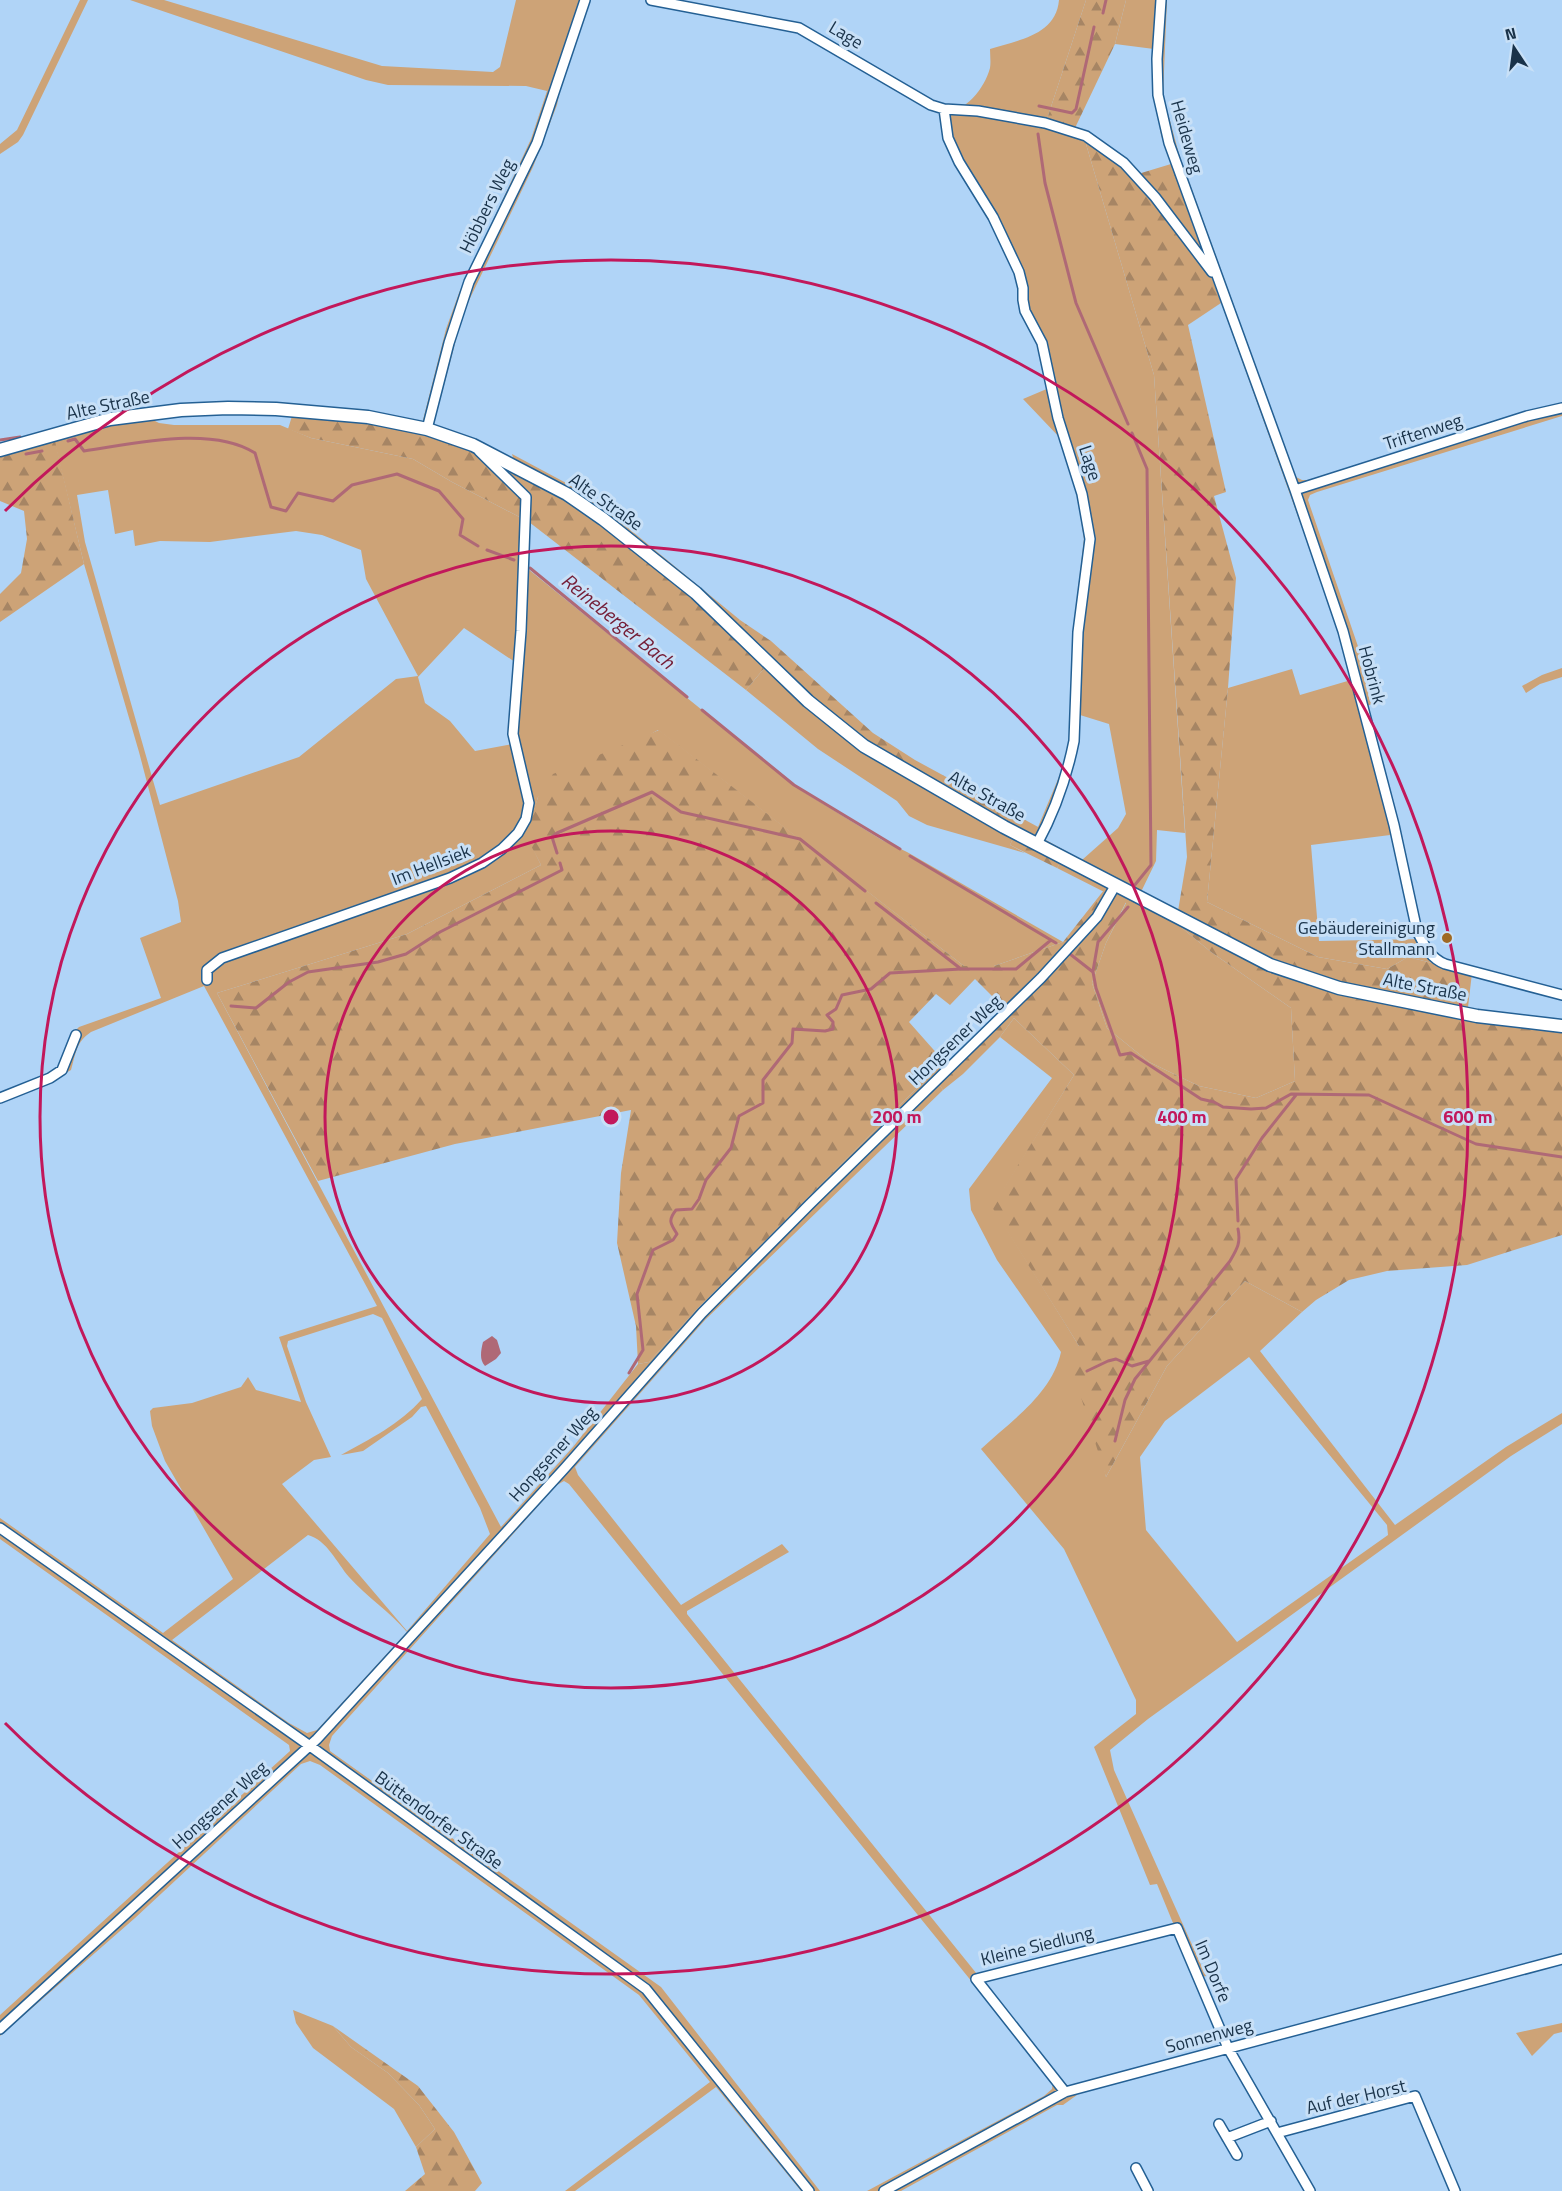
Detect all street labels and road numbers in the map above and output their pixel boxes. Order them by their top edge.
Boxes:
street label: Lage [824,14,869,55]
street label: Heideweg [1164,97,1211,177]
street label: Höbbers Weg [452,154,521,258]
street label: Alte Straße [64,382,152,427]
street label: Triftenweg [1380,406,1466,457]
street label: Lage [1072,442,1109,484]
street label: Alte Straße [564,466,649,537]
street label: Hobrink [1352,643,1393,707]
street label: Alte Straße [944,763,1031,828]
street label: Im Hellsiek [387,837,475,892]
street label: Alte Straße [1381,965,1469,1008]
street label: Hongsener Weg [902,988,1007,1091]
street label: Hongsener Weg [502,1400,603,1508]
street label: Hongsener Weg [166,1754,274,1855]
street label: Büttendorfer Straße [369,1764,509,1875]
street label: Kleine Siedlung [978,1918,1096,1973]
street label: Im Dorfe [1188,1935,1239,2006]
street label: Sonnenweg [1162,2011,1255,2060]
street label: Auf der Horst [1303,2072,1409,2121]

